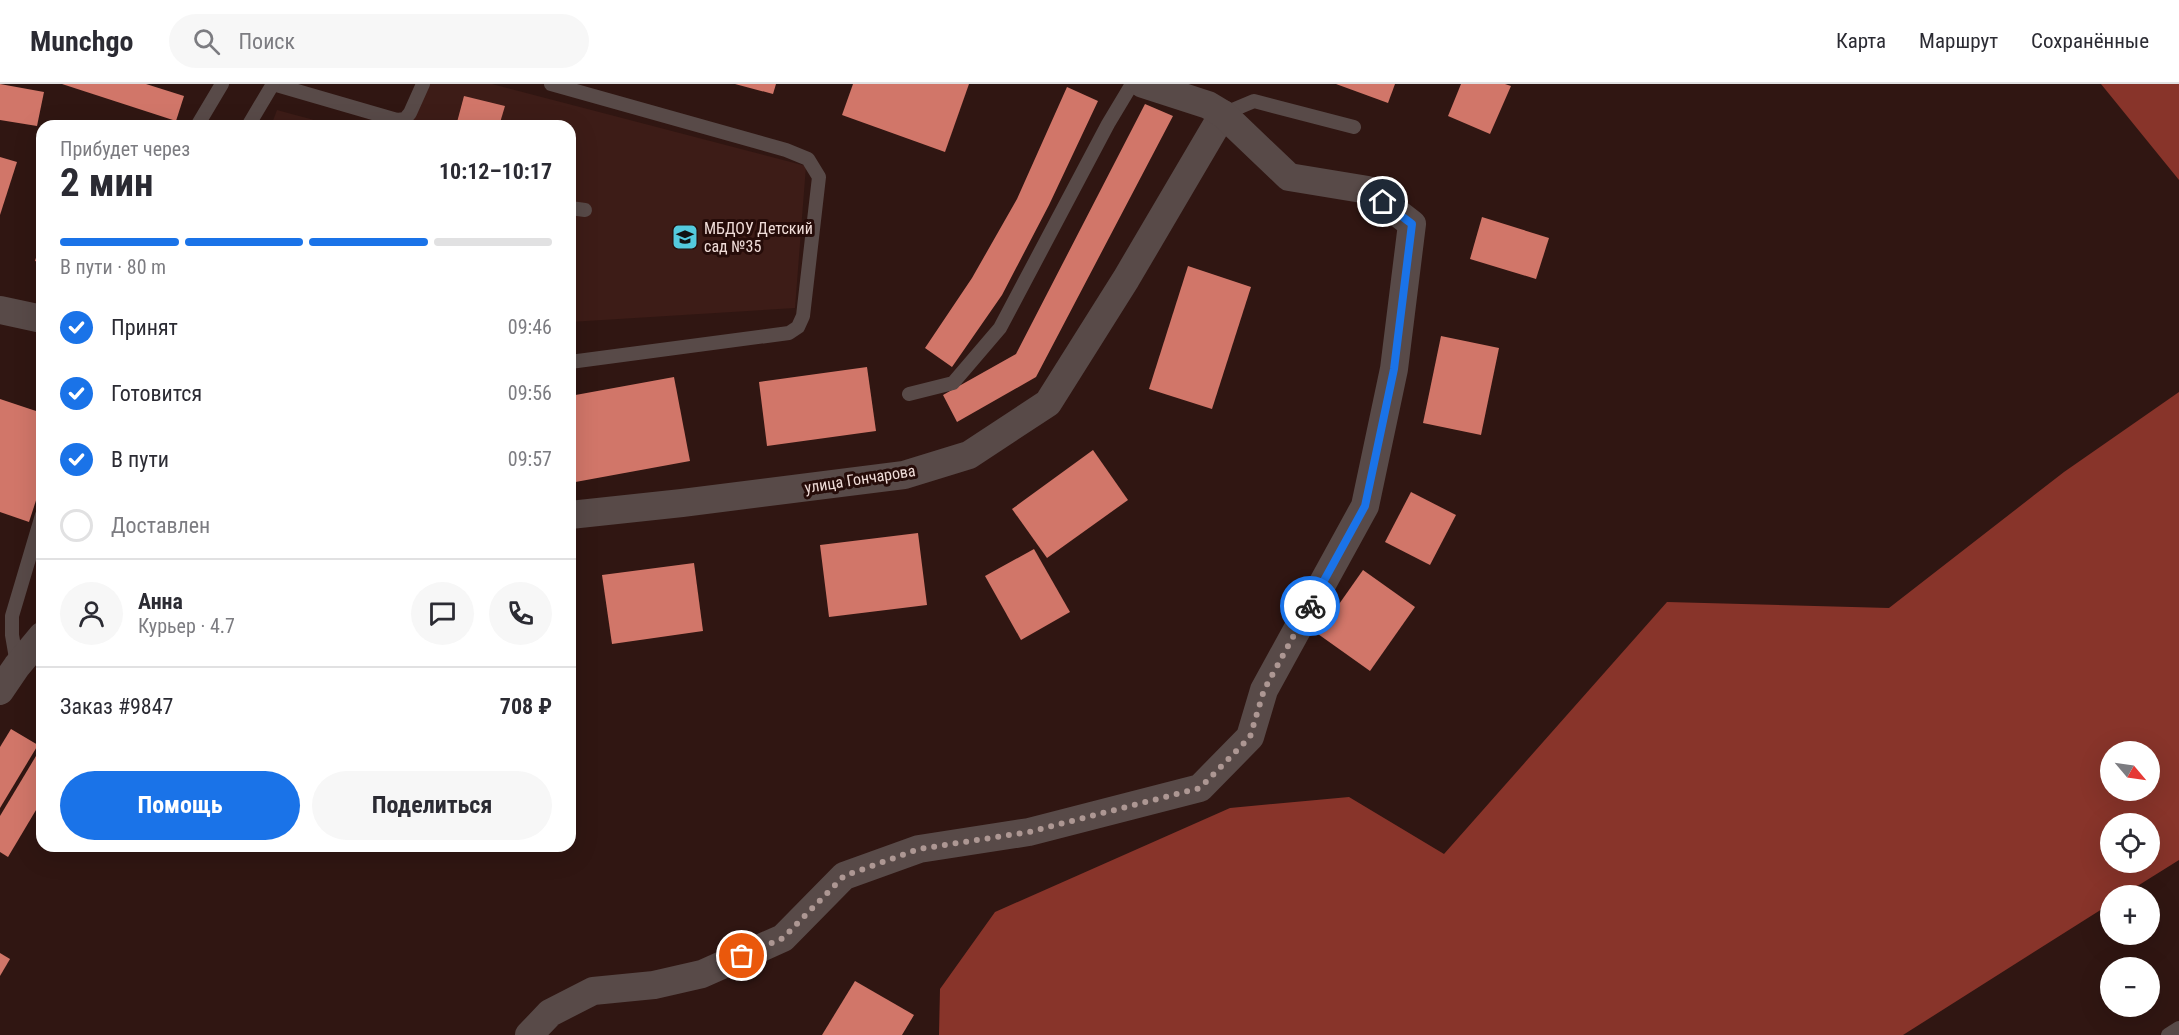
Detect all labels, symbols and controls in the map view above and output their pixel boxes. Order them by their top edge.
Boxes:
search box [169,14,589,68]
text: Munchgo [30,25,133,58]
icon: search [190,25,223,58]
text: Поиск [238,29,295,54]
text: Карта [1836,29,1886,53]
text: Маршрут [1919,29,1998,53]
text: Сохранённые [2031,29,2149,53]
text: Прибудет через [60,137,190,161]
text: 10:12–10:17 [439,159,552,184]
text: 2 мин [60,160,154,206]
pin [1357,176,1408,227]
icon: home [1366,185,1399,218]
place label: МБДОУ Детский сад №35 [704,219,813,256]
school or university icon: МБДОУ Детский сад №35 [670,222,700,252]
text: В пути · 80 m [60,255,166,279]
icon: check [60,311,93,344]
text: Принят [111,315,178,340]
text: 09:46 [508,315,552,339]
icon: check [60,377,93,410]
text: Готовится [111,381,202,406]
text: 09:56 [508,381,552,405]
icon: check [60,443,93,476]
text: В пути [111,447,169,472]
text: 09:57 [508,447,552,471]
street label: улица Гончарова [803,461,917,497]
text: Доставлен [111,513,210,538]
courier [1280,576,1340,636]
button: person [60,582,123,645]
button: chat [411,582,474,645]
button: phone [489,582,552,645]
text: Анна [138,589,183,614]
icon: bike [1294,590,1327,623]
text: Курьер · 4.7 [138,614,235,638]
text: Заказ #9847 [60,694,173,719]
text: 708 ₽ [500,694,552,719]
north arrow [2100,741,2160,801]
map controls [2100,741,2160,1017]
button: Помощь [60,771,300,840]
button: Поделиться [312,771,552,840]
button: locate [2100,813,2160,873]
button: + [2100,885,2160,945]
pin [716,930,767,981]
icon: bag [725,939,758,972]
button: − [2100,957,2160,1017]

